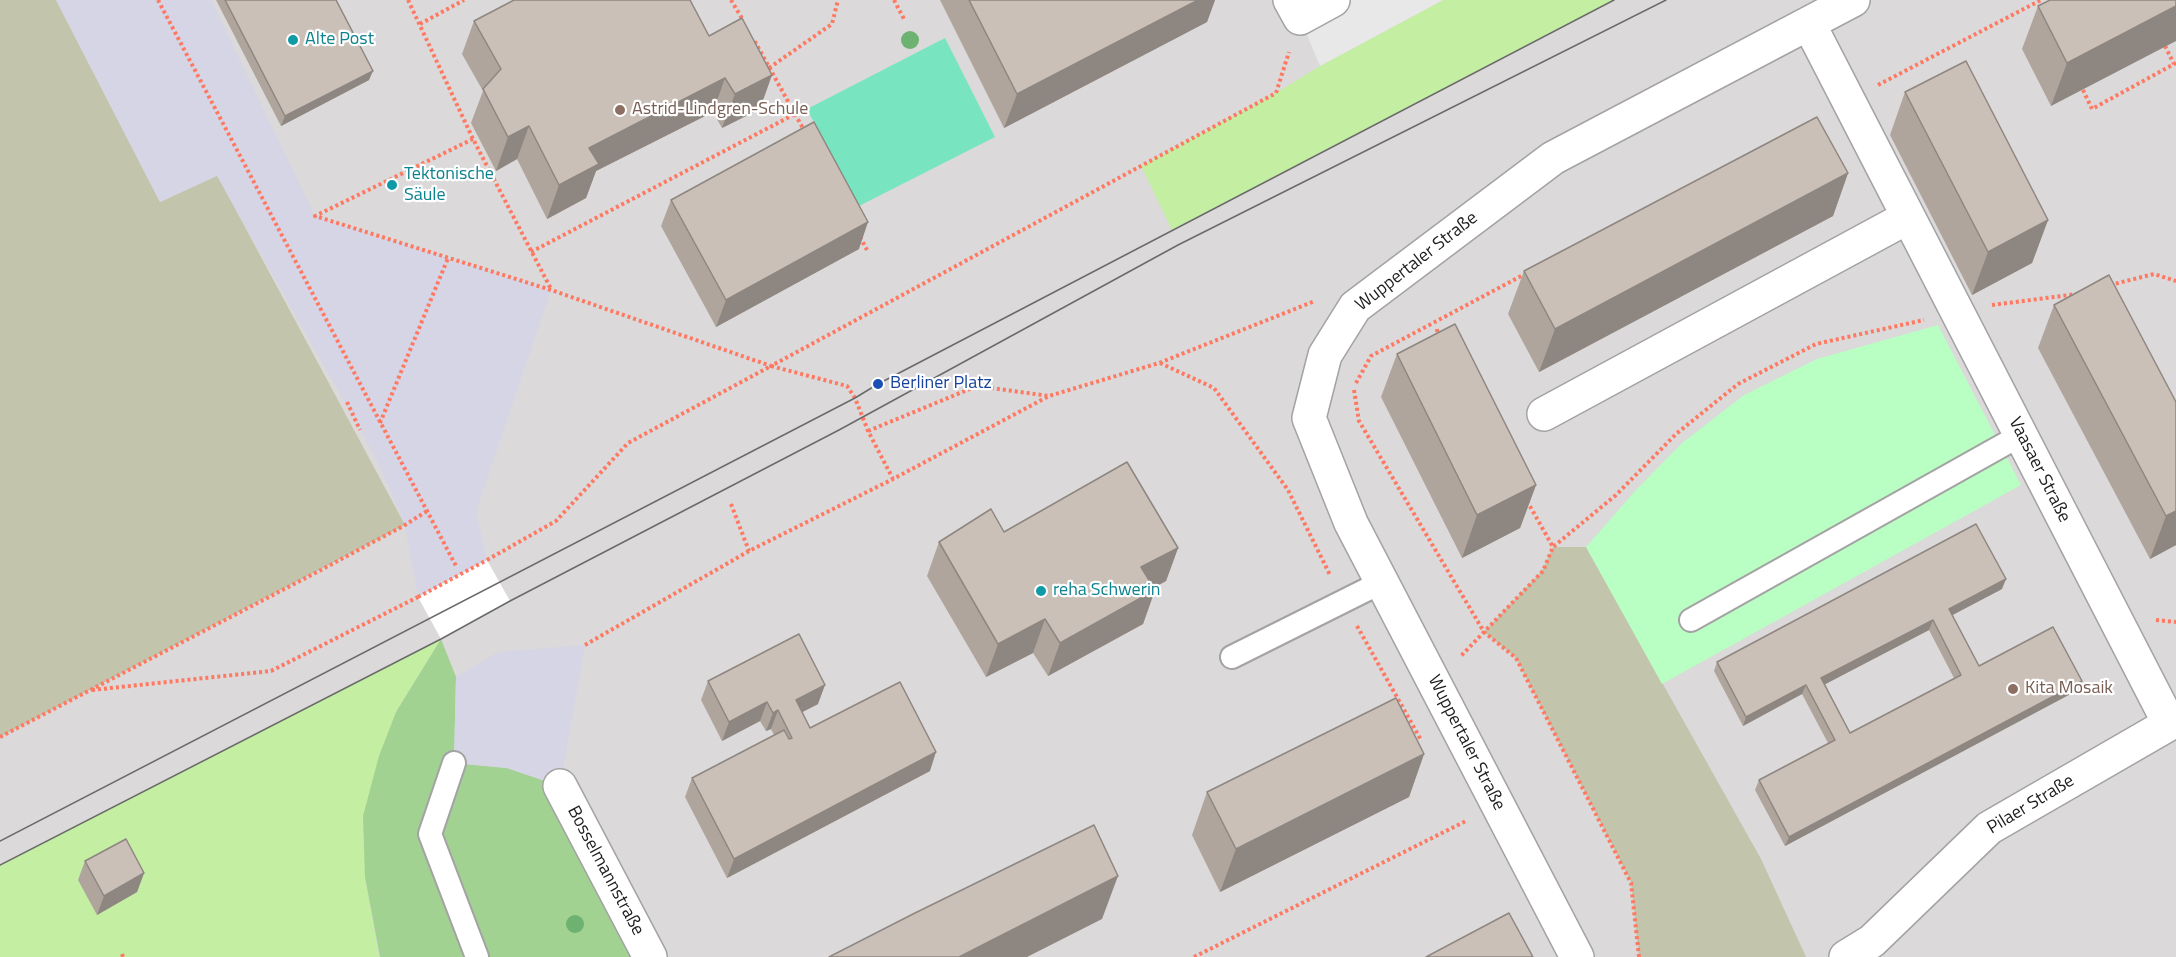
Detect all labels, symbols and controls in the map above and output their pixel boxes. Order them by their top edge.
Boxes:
place label: Alte Post [305,29,374,51]
marker: Alte Post [286,33,300,47]
place label: Astrid-Lindgren-Schule [632,99,808,121]
marker: Astrid-Lindgren-Schule [613,103,627,117]
place label: Tektonische Säule [404,164,494,207]
marker: Tektonische Säule [385,178,399,192]
street label: Wuppertaler Straße [1352,208,1482,316]
place label: Berliner Platz [890,373,992,395]
marker: Berliner Platz [871,377,885,391]
street label: Vaasaer Straße [2003,414,2075,526]
place label: reha Schwerin [1053,580,1161,602]
marker: reha Schwerin [1034,584,1048,598]
street label: Wuppertaler Straße [1423,672,1509,814]
place label: Kita Mosaik [2025,678,2113,700]
marker: Kita Mosaik [2006,682,2020,696]
street label: Pilaer Straße [1984,771,2078,839]
street label: Bosselmannstraße [562,803,648,939]

